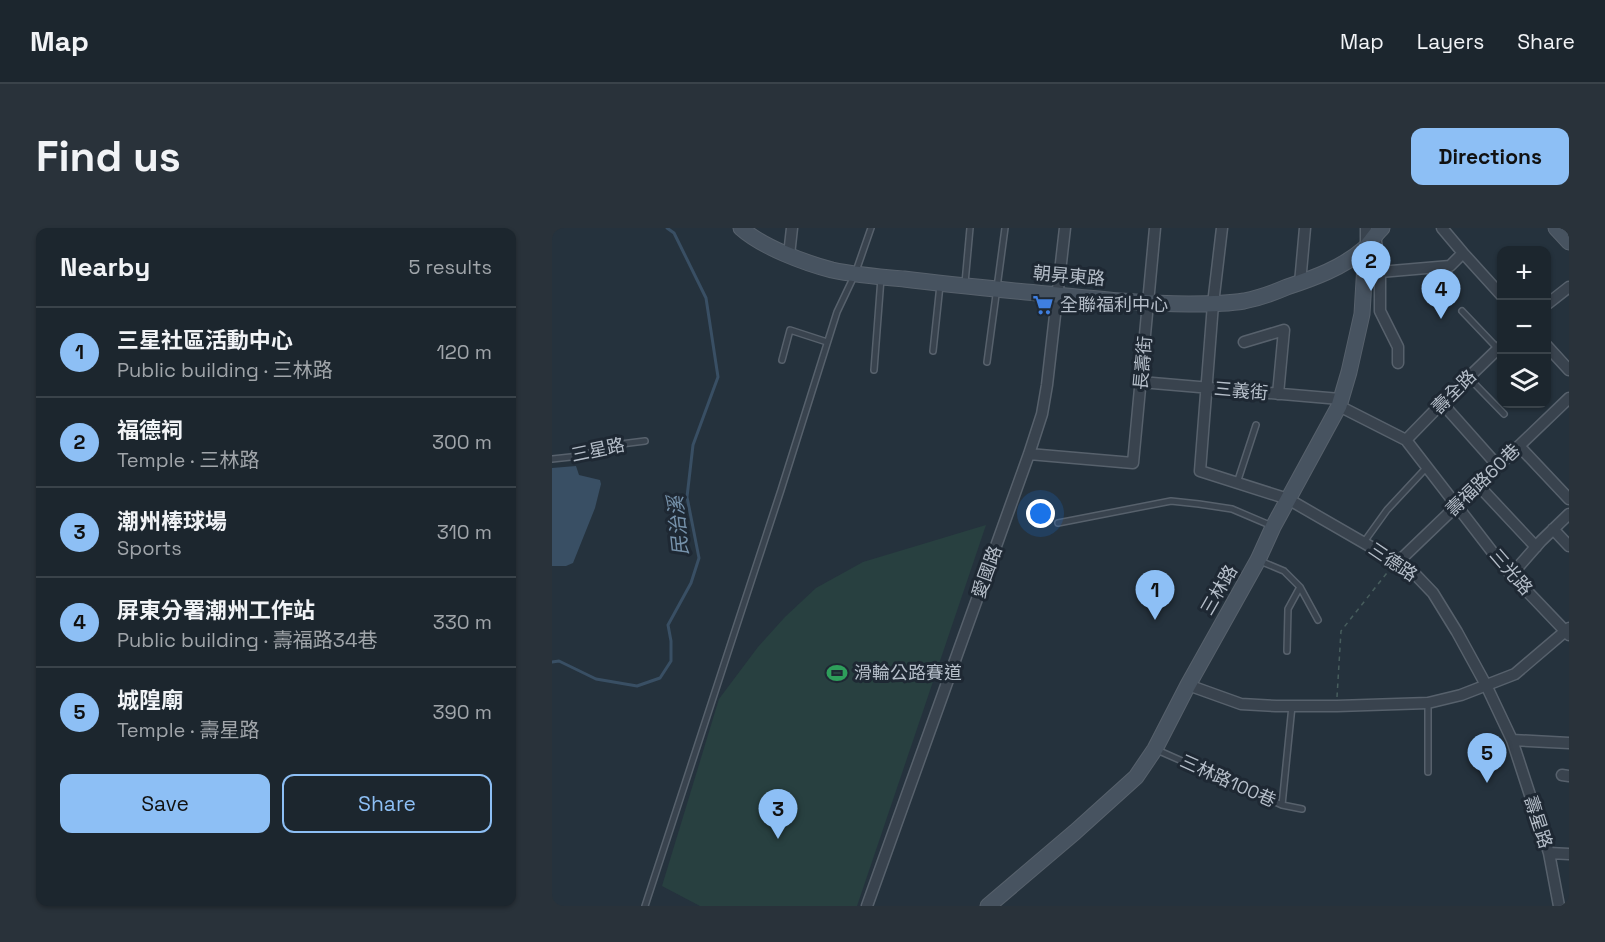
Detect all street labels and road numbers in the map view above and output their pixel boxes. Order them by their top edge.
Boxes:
street label: 朝昇東路 [1032,261,1106,290]
street label: 長壽街 [1129,335,1156,391]
street label: 壽全路 [1426,364,1481,419]
street label: 三義街 [1213,377,1269,404]
street label: 三星路 [569,433,627,466]
street label: 壽福路60巷 [1441,439,1525,521]
street label: 三德路 [1364,537,1422,586]
street label: 愛國路 [966,543,1007,601]
street label: 三光路 [1485,544,1538,600]
street label: 三林路 [1195,561,1242,619]
street label: 三林路100巷 [1177,749,1280,812]
street label: 壽星路 [1519,793,1558,851]

